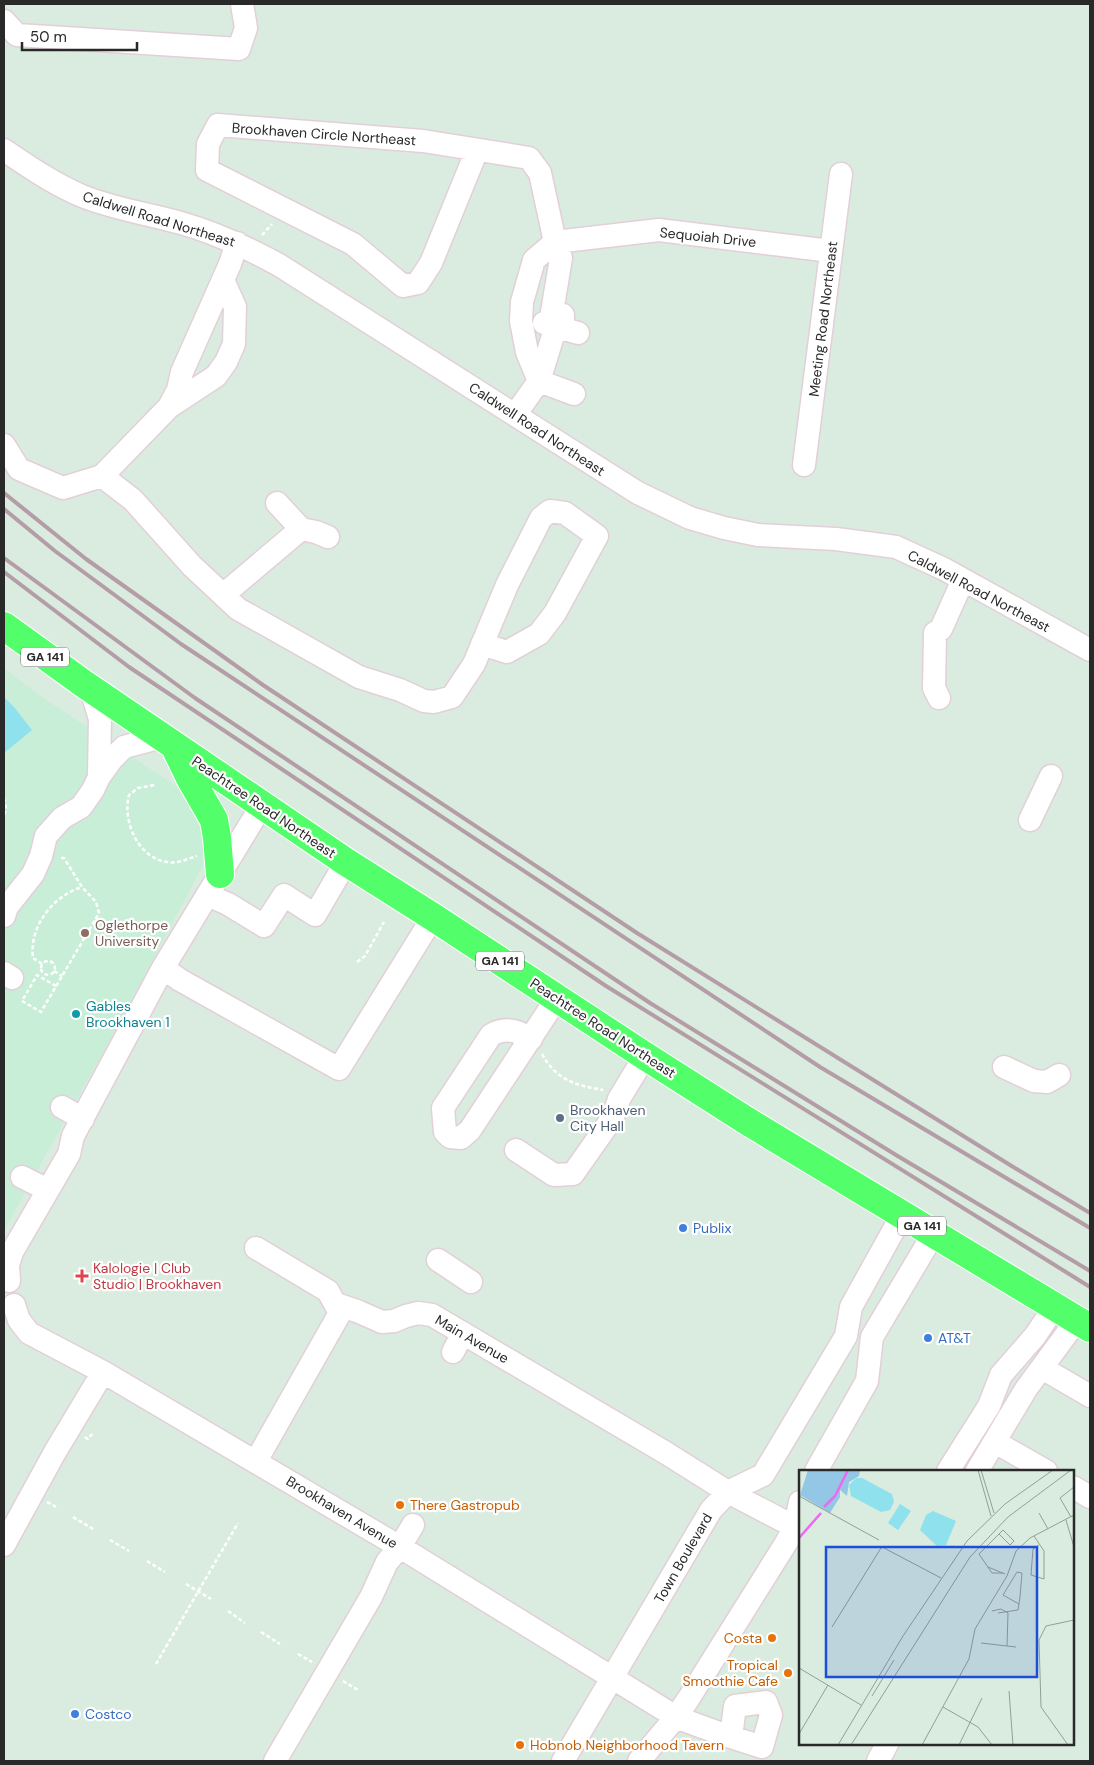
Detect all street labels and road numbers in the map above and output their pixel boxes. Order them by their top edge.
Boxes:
street label: Brookhaven Circle Northeast [231,119,417,149]
street label: Caldwell Road Northeast [80,187,238,251]
street label: Sequoiah Drive [659,223,757,251]
street label: Meeting Road Northeast [805,240,841,398]
street label: Caldwell Road Northeast [466,378,608,480]
street label: Caldwell Road Northeast [905,546,1053,636]
road number: GA 141 [21,648,69,666]
street label: Peachtree Road Northeast [188,752,340,862]
road number: GA 141 [476,951,524,970]
street label: Peachtree Road Northeast [527,974,679,1082]
road number: GA 141 [898,1216,946,1236]
street label: Main Avenue [432,1311,512,1367]
street label: Brookhaven Avenue [283,1472,401,1552]
street label: Town Boulevard [650,1510,716,1606]

